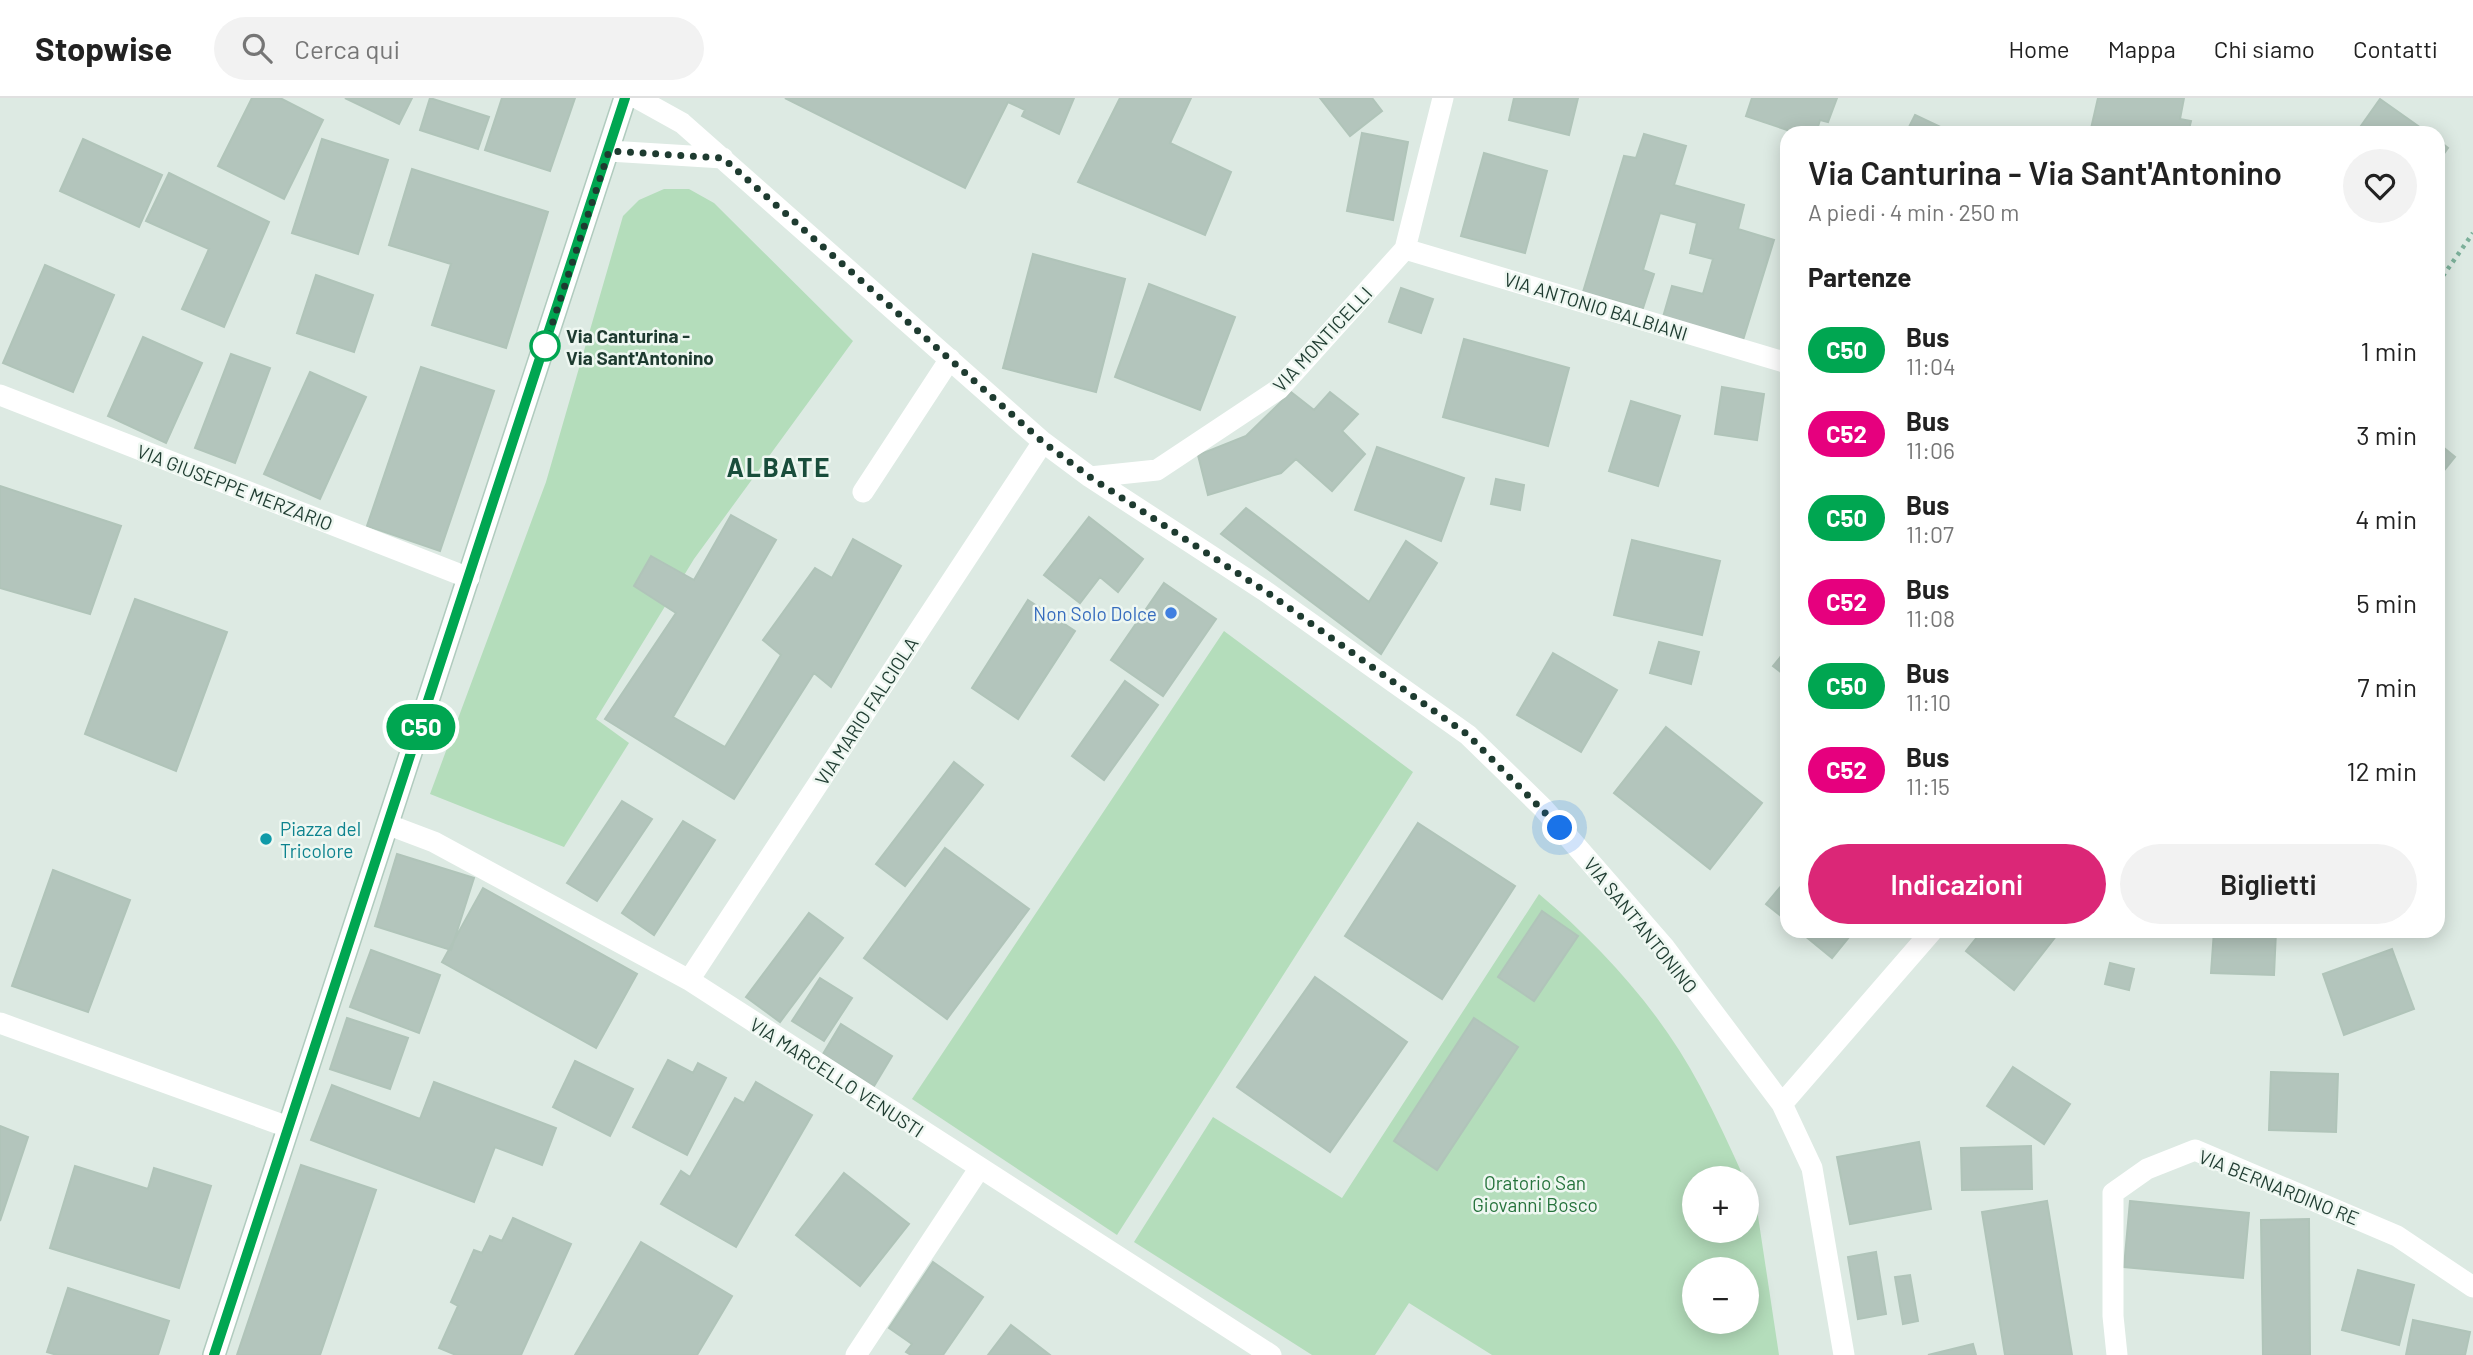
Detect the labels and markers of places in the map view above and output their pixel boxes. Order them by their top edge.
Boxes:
place label: Via Canturina - Via Sant'Antonino [566,324,714,369]
marker: Via Canturina - Via Sant'Antonino [530,331,560,361]
place label: Non Solo Dolce [1033,602,1157,625]
marker: Non Solo Dolce [1163,605,1179,621]
place label: Piazza del Tricolore [280,817,361,862]
marker: Piazza del Tricolore [258,831,274,847]

